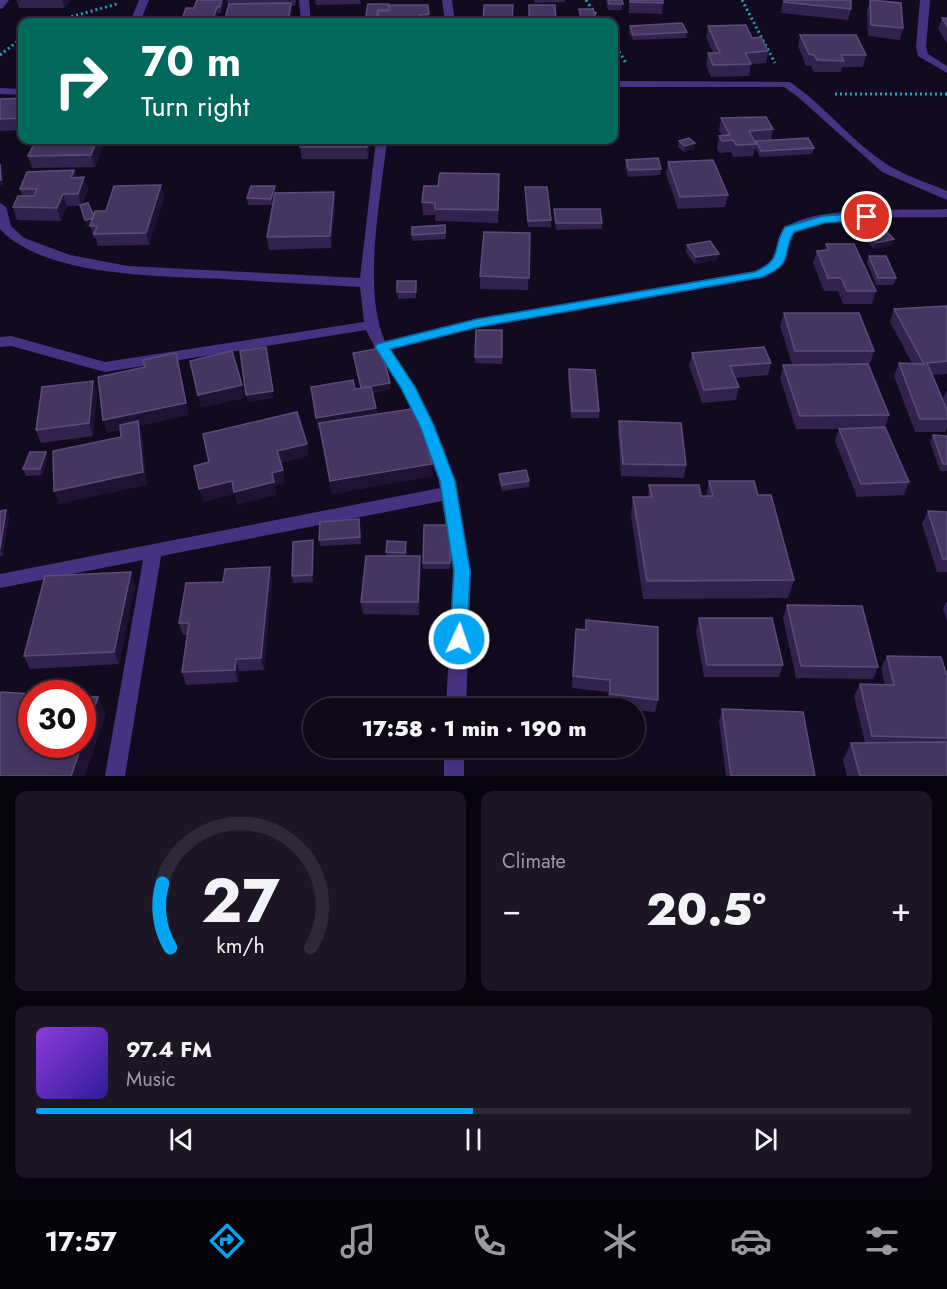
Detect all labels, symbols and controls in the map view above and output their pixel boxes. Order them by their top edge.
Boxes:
text: 70 m [141,31,241,92]
icon: right [42,42,120,120]
text: Turn right [141,87,249,126]
pin [841,191,892,242]
icon: arrive [850,200,883,233]
position arrow [427,607,491,671]
speed limit sign: 30 [18,680,96,758]
text: 17:58 · 1 min · 190 m [362,712,587,744]
text: Climate [502,847,566,876]
text: 27 [201,855,280,945]
text: 20.5° [646,877,766,942]
text: − [502,886,521,933]
text: + [891,886,911,933]
text: km/h [216,930,265,961]
text: 97.4 FM [126,1033,212,1065]
text: Music [126,1065,176,1094]
icon: previous [165,1123,198,1156]
icon: pause [457,1123,490,1156]
icon: next [749,1123,782,1156]
icon: directions [206,1220,248,1262]
icon: music [337,1220,379,1262]
icon: phone [468,1220,510,1262]
icon: climate [599,1220,641,1262]
icon: car [730,1220,772,1262]
icon: filters [861,1220,903,1262]
text: 17:57 [44,1222,117,1261]

